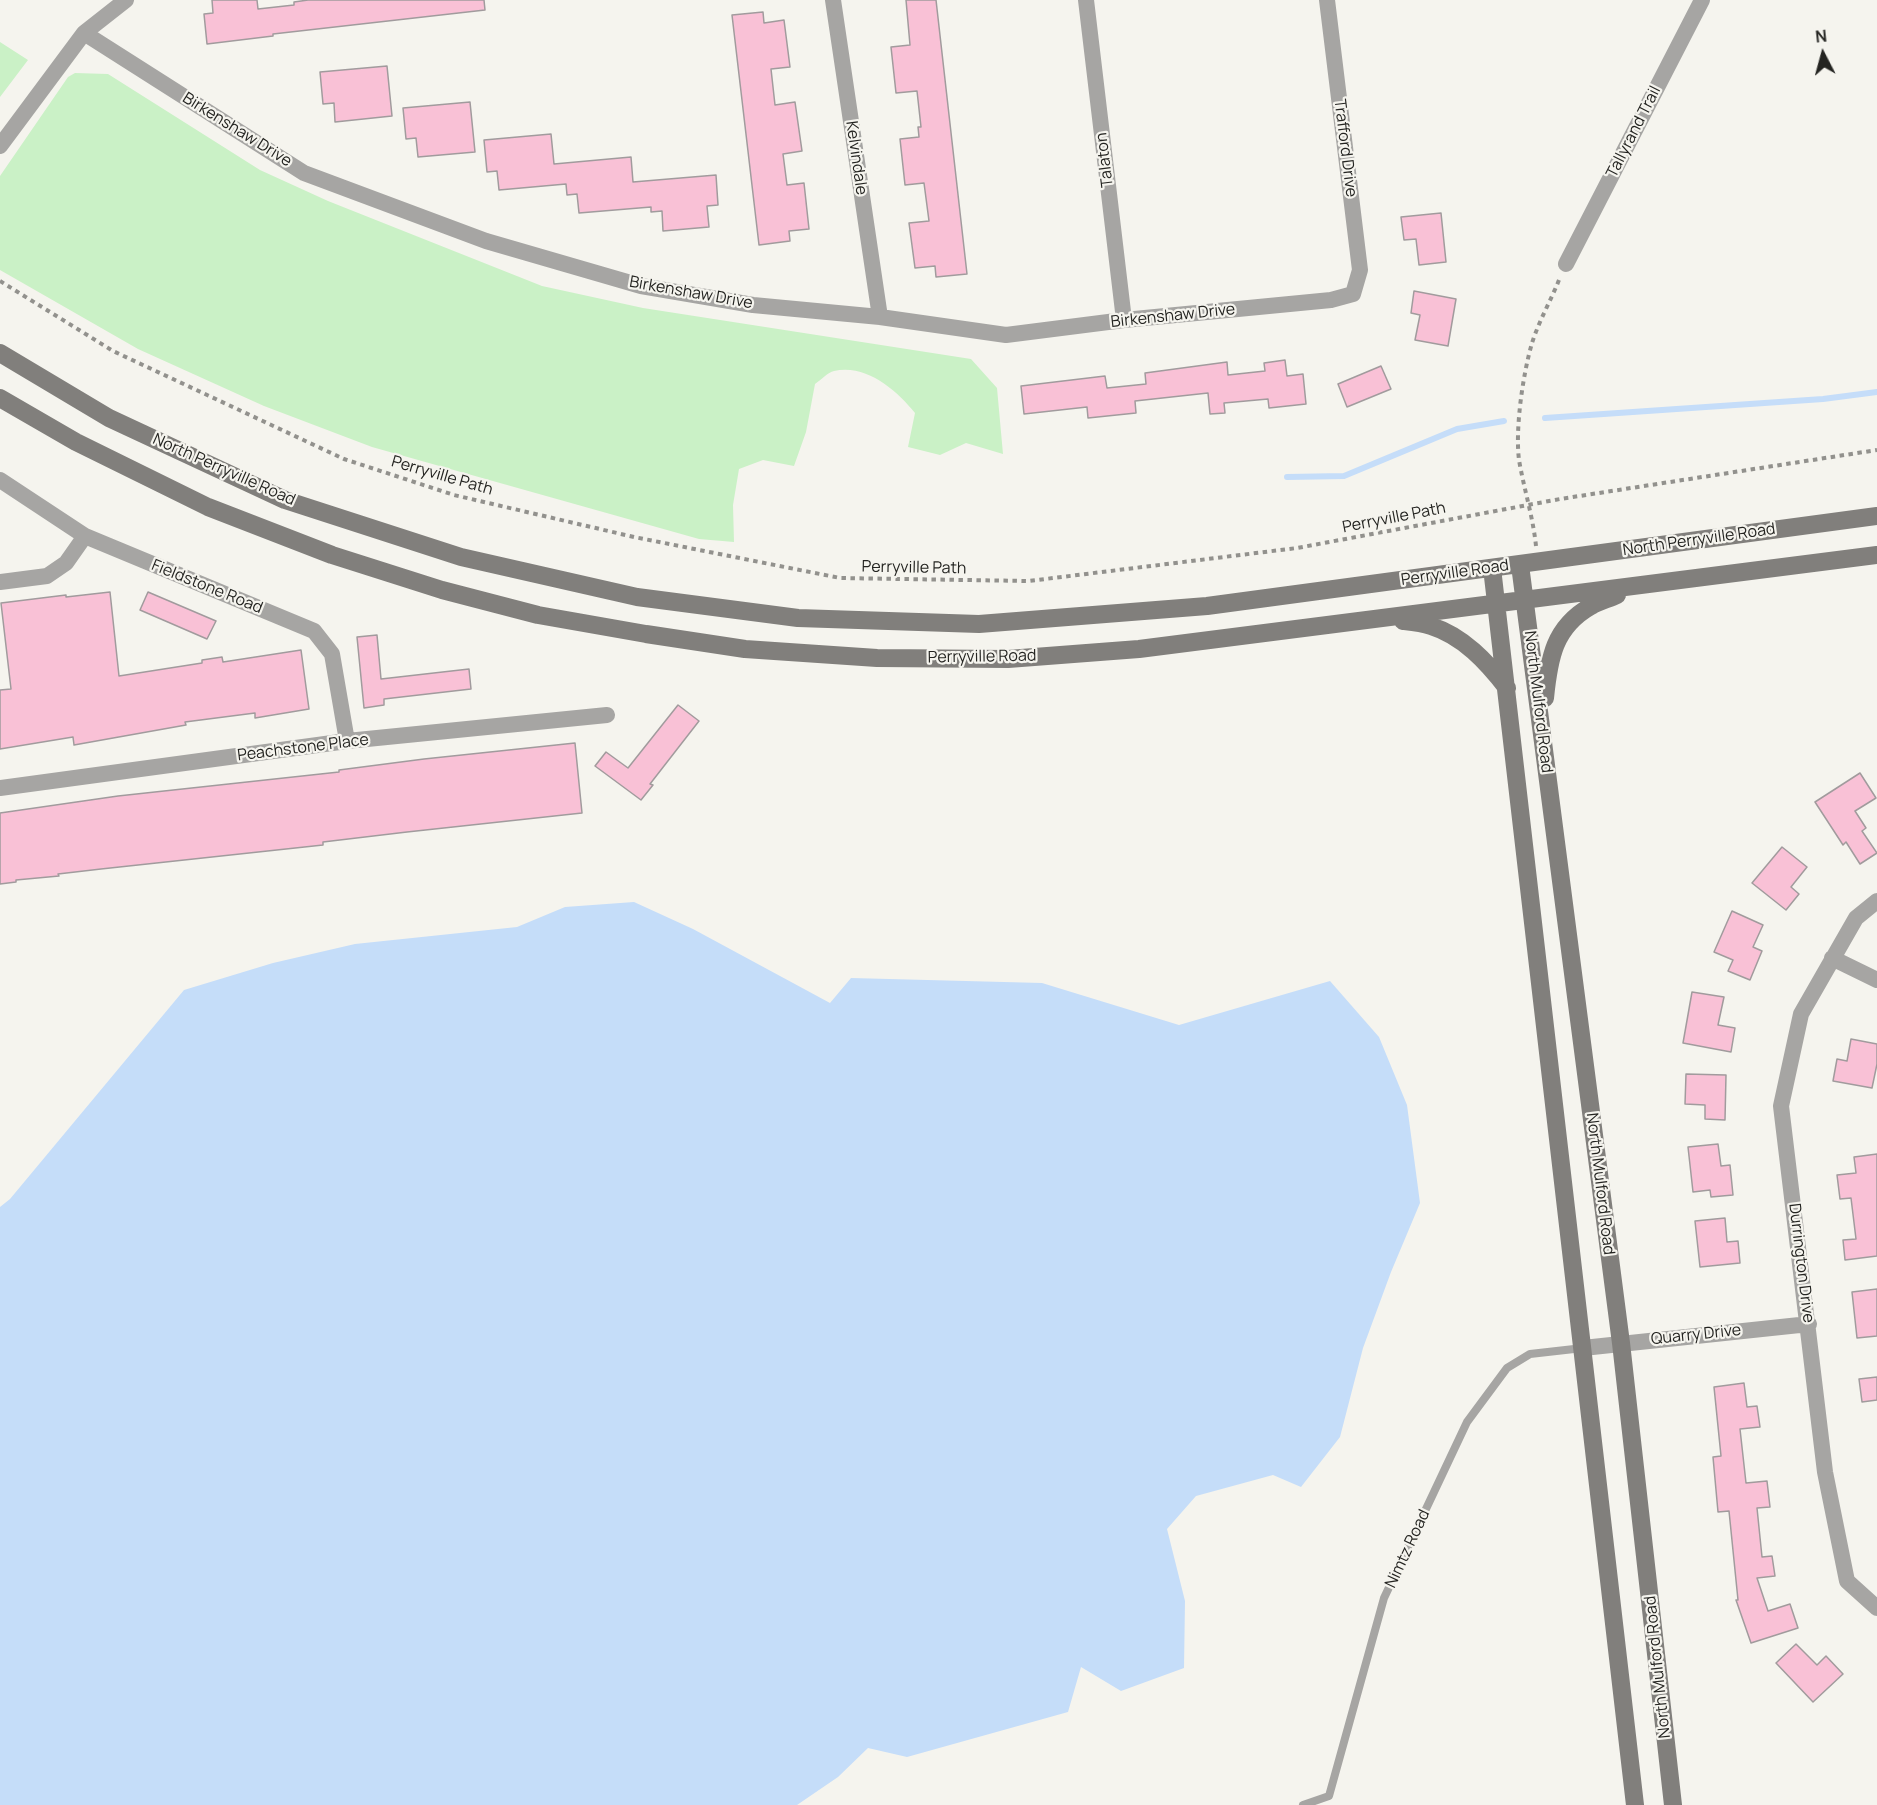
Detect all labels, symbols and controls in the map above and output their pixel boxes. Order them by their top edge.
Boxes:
north arrow [1793,24,1853,84]
text: N [1814,25,1828,48]
street label: Tallyrand Trail [1603,83,1665,181]
street label: Birkenshaw Drive [179,89,295,171]
street label: Trafford Drive [1329,98,1361,198]
street label: Kelvindale [841,120,871,196]
street label: Talaton [1092,132,1118,188]
street label: Birkenshaw Drive [628,273,754,313]
street label: Birkenshaw Drive [1110,300,1236,332]
street label: North Perryville Road [150,430,298,510]
street label: Perryville Path [389,452,495,500]
street label: Perryville Path [1341,499,1447,537]
street label: North Perryville Road [1621,520,1777,560]
street label: Fieldstone Road [149,556,265,618]
street label: Perryville Road [1400,556,1510,590]
street label: Perryville Path [861,557,967,579]
street label: North Mulford Road [1520,630,1556,774]
street label: Perryville Road [928,646,1036,668]
street label: Peachstone Place [236,730,370,766]
street label: North Mulford Road [1582,1112,1618,1256]
street label: Durrington Drive [1784,1202,1818,1324]
street label: Quarry Drive [1650,1321,1742,1349]
street label: Nimtz Road [1381,1507,1435,1591]
street label: North Mulford Road [1641,1595,1675,1739]

